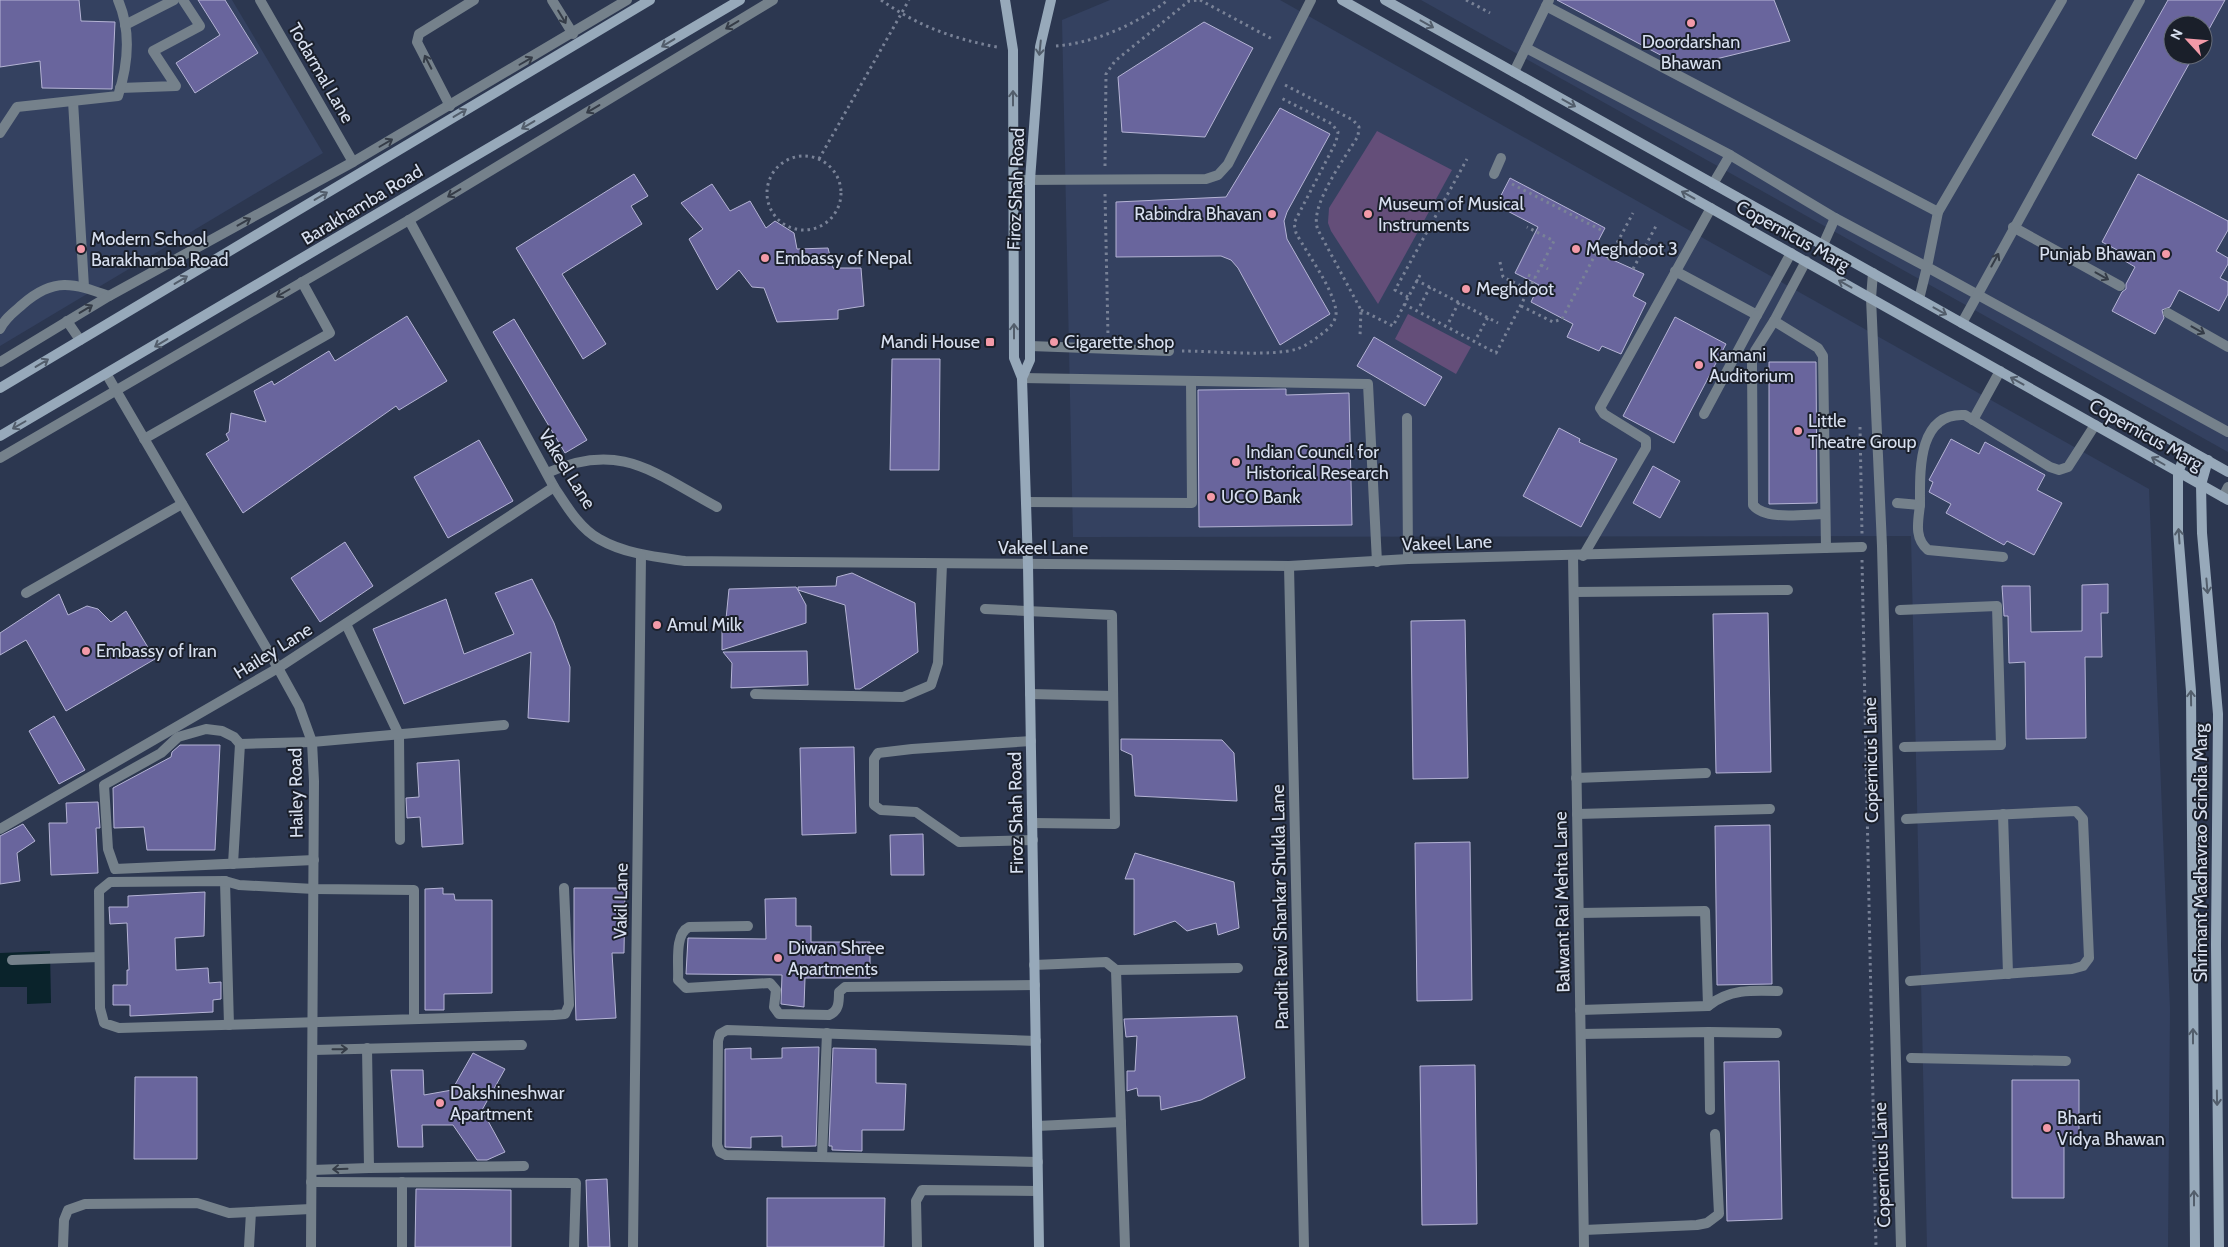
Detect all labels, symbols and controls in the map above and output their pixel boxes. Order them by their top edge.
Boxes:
one-way arrow [558,10,568,24]
north arrow [2163,15,2213,65]
marker: Doordarshan Bhawan [1685,17,1697,29]
street label: Todarmal Lane [283,19,359,127]
one-way arrow [1420,19,1435,29]
one-way arrow [725,21,739,31]
text: N [2166,26,2187,43]
place label: Doordarshan Bhawan [1642,31,1740,74]
one-way arrow [661,38,675,48]
one-way arrow [1035,39,1045,55]
one-way arrow [423,55,432,70]
one-way arrow [519,56,533,66]
one-way arrow [1008,91,1018,107]
one-way arrow [1561,99,1576,109]
one-way arrow [586,105,600,115]
one-way arrow [453,108,467,118]
one-way arrow [521,121,535,131]
street label: Firoz Shah Road [1003,127,1029,251]
one-way arrow [378,138,393,148]
street label: Barakhamba Road [297,160,427,250]
one-way arrow [447,189,461,199]
one-way arrow [1682,190,1696,200]
one-way arrow [313,191,327,201]
place label: Museum of Musical Instruments [1378,193,1524,236]
street label: Copernicus Marg [1732,196,1854,277]
place label: Rabindra Bhavan [1134,203,1262,225]
marker: Rabindra Bhavan [1266,208,1278,220]
marker: Museum of Musical Instruments [1362,208,1374,220]
one-way arrow [236,217,251,226]
place label: Modern School Barakhamba Road [91,228,229,271]
place label: Meghdoot 3 [1586,238,1678,260]
marker: Modern School Barakhamba Road [75,243,87,255]
marker: Meghdoot 3 [1570,243,1582,255]
place label: Punjab Bhawan [2039,243,2156,265]
place label: Embassy of Nepal [775,247,912,269]
marker: Punjab Bhawan [2160,248,2172,260]
marker: Embassy of Nepal [759,252,771,264]
one-way arrow [1990,253,2000,268]
one-way arrow [2094,272,2109,281]
one-way arrow [174,274,188,284]
place label: Meghdoot [1476,278,1554,300]
one-way arrow [1839,278,1853,288]
marker: Meghdoot [1460,283,1472,295]
one-way arrow [276,288,291,298]
one-way arrow [79,304,93,314]
one-way arrow [1932,307,1947,316]
one-way arrow [1009,323,1019,340]
one-way arrow [2190,326,2205,336]
place label: Mandi House [880,331,980,353]
place label: Cigarette shop [1064,331,1174,353]
marker: Mandi House [984,336,996,348]
marker: Cigarette shop [1048,336,1060,348]
one-way arrow [155,338,169,348]
place label: Kamani Auditorium [1709,344,1794,387]
one-way arrow [34,358,48,368]
marker: Kamani Auditorium [1693,359,1705,371]
one-way arrow [2010,376,2025,386]
street label: Copernicus Marg [2085,395,2207,476]
place label: Little Theatre Group [1808,410,1917,453]
one-way arrow [12,421,26,431]
street label: Vakeel Lane [534,425,600,513]
marker: Little Theatre Group [1792,425,1804,437]
place label: Indian Council for Historical Research [1246,441,1389,484]
marker: Indian Council for Historical Research [1230,456,1242,468]
one-way arrow [2151,456,2166,466]
place label: UCO Bank [1221,486,1301,508]
marker: UCO Bank [1205,491,1217,503]
one-way arrow [2174,529,2183,545]
street label: Vakeel Lane [1402,530,1492,556]
street label: Vakeel Lane [998,537,1088,559]
one-way arrow [2202,577,2211,593]
place label: Amul Milk [667,614,743,636]
street label: Hailey Lane [230,618,316,684]
marker: Amul Milk [651,619,663,631]
place label: Embassy of Iran [96,640,217,662]
marker: Embassy of Iran [80,645,92,657]
one-way arrow [2186,691,2196,707]
street label: Copernicus Lane [1859,697,1883,823]
street label: Shrimant Madhavrao Scindia Marg [2190,722,2212,983]
street label: Hailey Road [284,748,308,838]
street label: Firoz Shah Road [1004,752,1028,874]
street label: Pandit Ravi Shankar Shukla Lane [1267,784,1293,1030]
street label: Balwant Rai Mehta Lane [1549,811,1575,993]
street label: Vakil Lane [609,863,633,939]
place label: Diwan Shree Apartments [788,937,885,980]
marker: Diwan Shree Apartments [772,952,784,964]
one-way arrow [2188,1028,2198,1044]
one-way arrow [331,1044,347,1054]
place label: Dakshineshwar Apartment [450,1082,565,1125]
one-way arrow [2213,1089,2222,1105]
marker: Dakshineshwar Apartment [434,1097,446,1109]
street label: Copernicus Lane [1869,1102,1895,1228]
place label: Bharti Vidya Bhawan [2057,1107,2165,1150]
marker: Bharti Vidya Bhawan [2041,1122,2053,1134]
one-way arrow [332,1164,348,1174]
one-way arrow [2189,1191,2199,1207]

